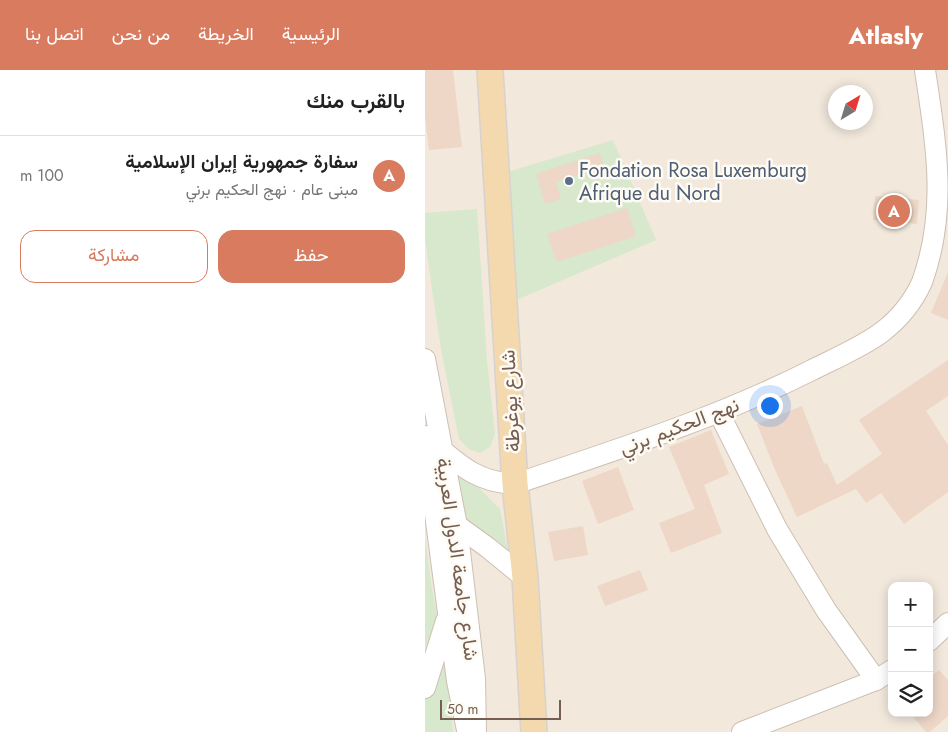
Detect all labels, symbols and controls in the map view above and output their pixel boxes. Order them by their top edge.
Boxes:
text: Atlasly [848,18,923,53]
text: اتصل بنا [25,21,84,47]
text: من نحن [112,21,170,47]
text: الخريطة [198,21,254,47]
text: الرئيسية [282,21,340,47]
north arrow [828,85,873,130]
text: بالقرب منك [306,86,405,116]
text: سفارة جمهورية إيران الإسلامية [125,148,358,175]
place label: Fondation Rosa Luxemburg Afrique du Nord [579,156,807,208]
text: 100 m [20,164,64,187]
text: A [383,164,395,187]
marker: Fondation Rosa Luxemburg Afrique du Nord [563,175,575,187]
text: مبنى عام · نهج الحكيم برني [186,178,358,201]
pin: A [878,192,910,230]
button: مشاركة [20,230,208,283]
button: حفظ [218,230,405,283]
street label: شارع يوغرطة [493,349,528,453]
street label: نهج الحكيم برني [615,390,744,465]
your location [757,393,783,419]
street label: شارع جامعة الدول العربية [429,456,486,662]
map controls [888,582,933,717]
button: + [888,582,933,627]
button: − [888,627,933,672]
button: layers [888,672,933,717]
scale bar [440,697,561,720]
text: 50 m [447,699,478,719]

